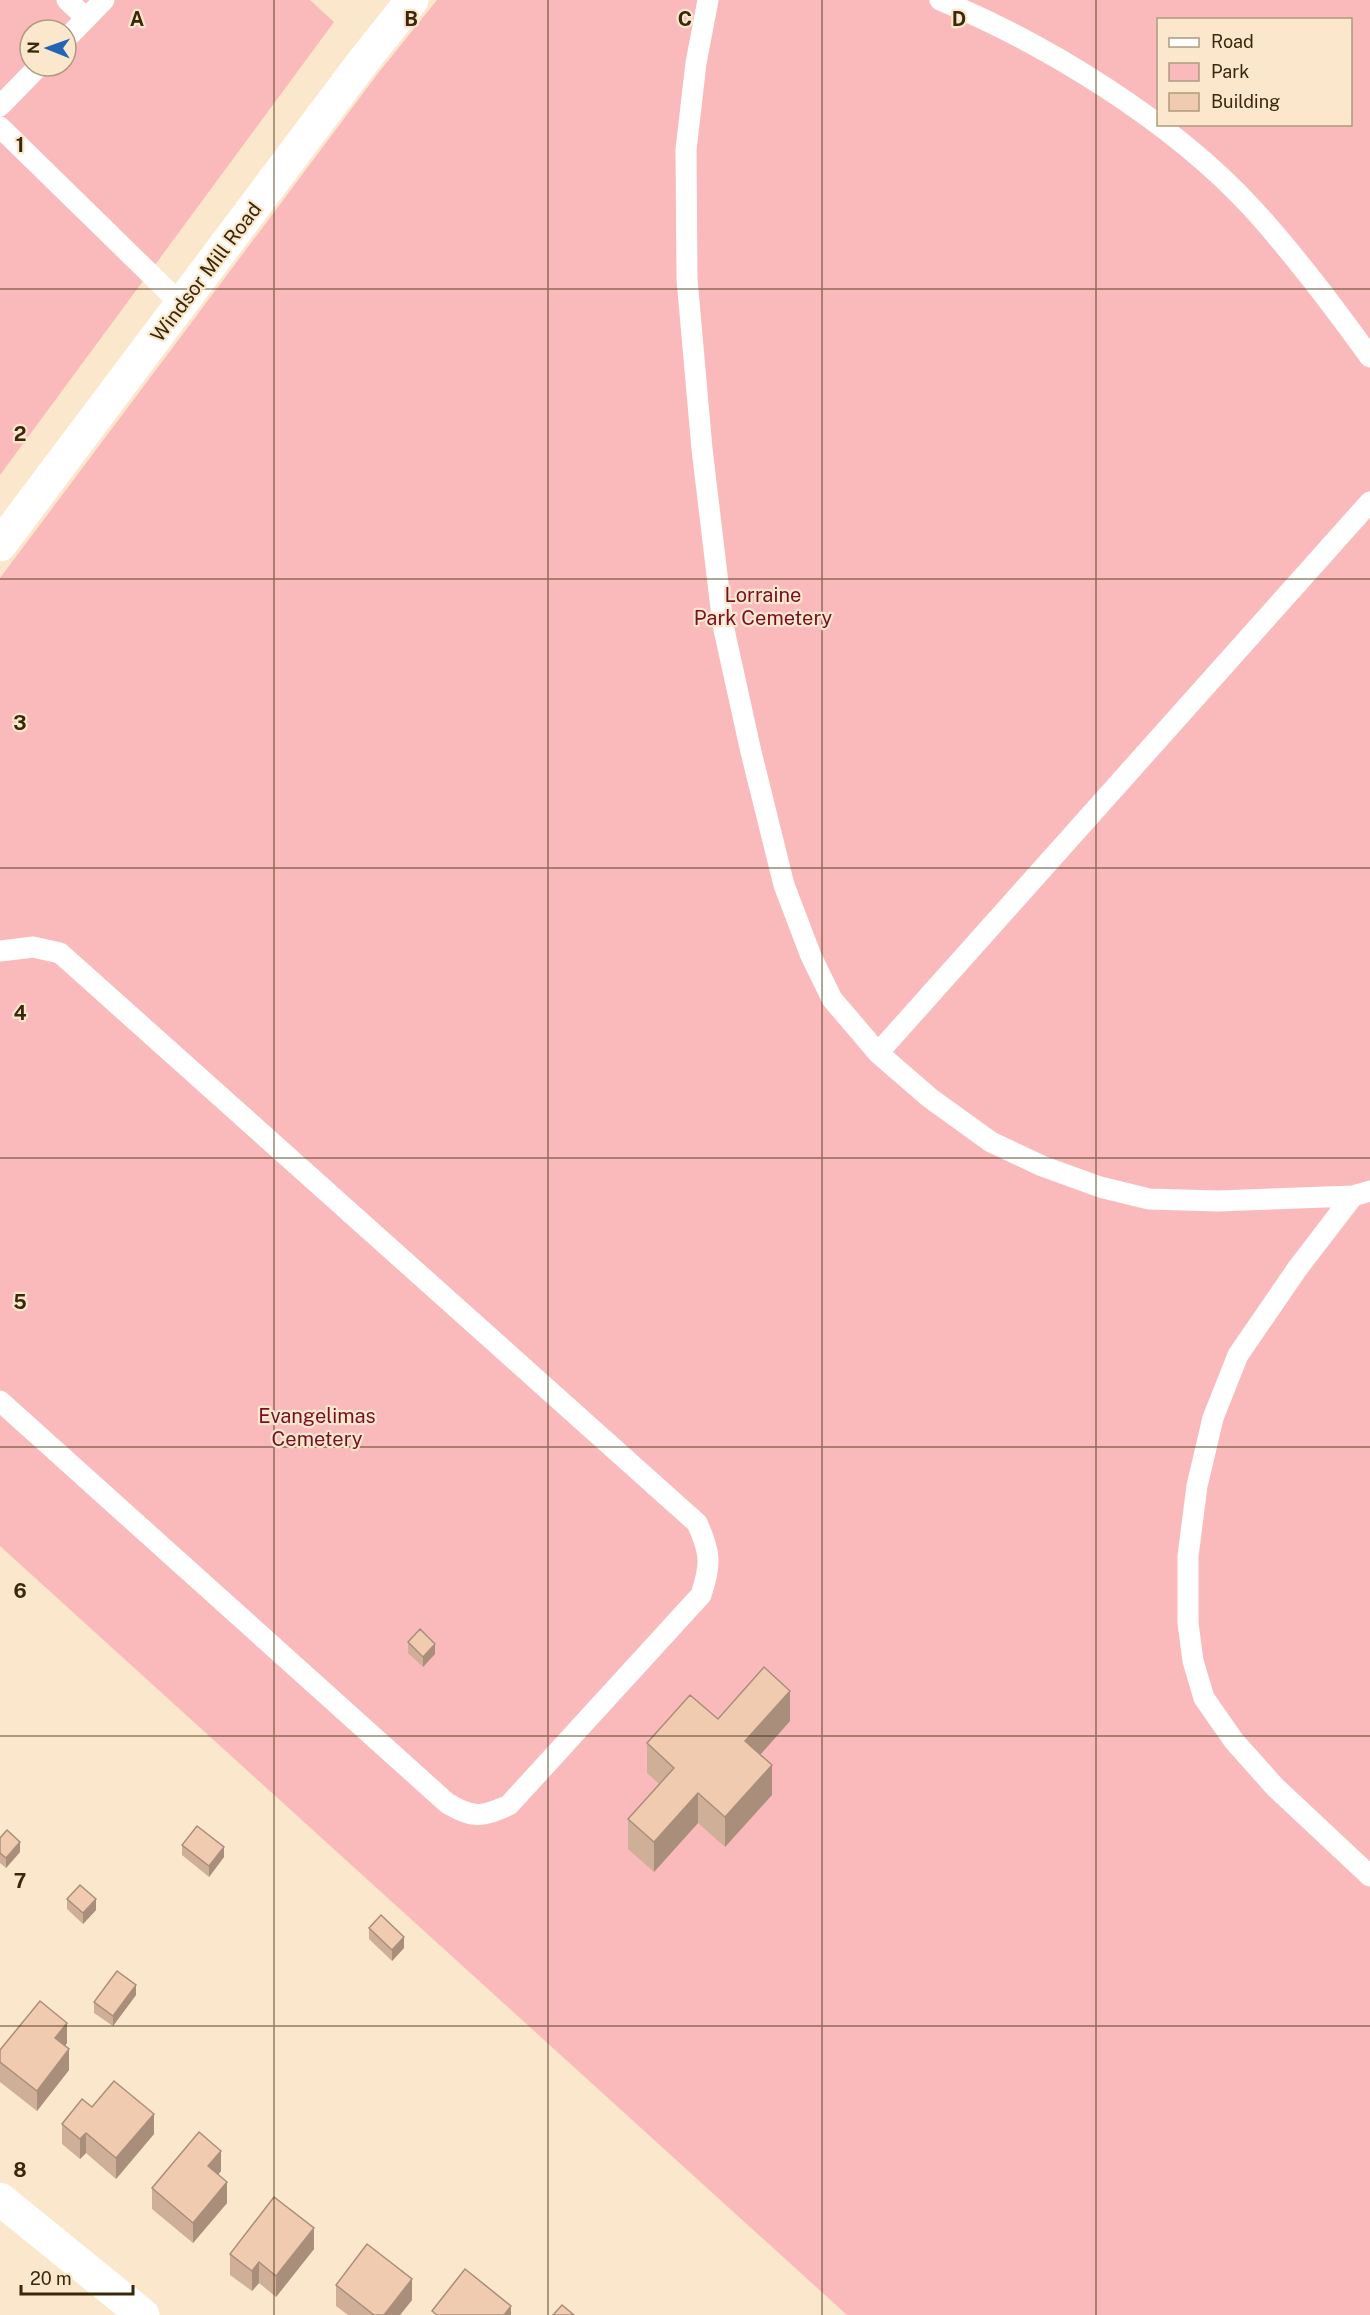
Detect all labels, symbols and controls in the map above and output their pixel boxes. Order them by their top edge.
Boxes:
text: A [130,7,144,31]
text: B [404,7,418,31]
text: C [678,7,692,31]
text: D [952,7,966,31]
north arrow [18,18,78,78]
legend [1157,18,1352,126]
text: Road [1211,31,1254,52]
text: N [24,41,43,54]
text: Park [1211,61,1249,82]
text: Building [1211,91,1280,112]
text: 1 [16,133,24,157]
street label: Windsor Mill Road [146,197,266,347]
text: 2 [14,422,26,446]
park label: Lorraine Park Cemetery [694,583,832,630]
text: 3 [13,711,27,735]
text: 4 [13,1001,27,1025]
text: 5 [13,1290,27,1314]
park label: Evangelimas Cemetery [258,1404,376,1451]
text: 6 [13,1579,27,1603]
text: 7 [14,1869,26,1893]
text: 8 [13,2158,27,2182]
scale bar [21,2258,134,2296]
text: 20 m [30,2268,72,2289]

